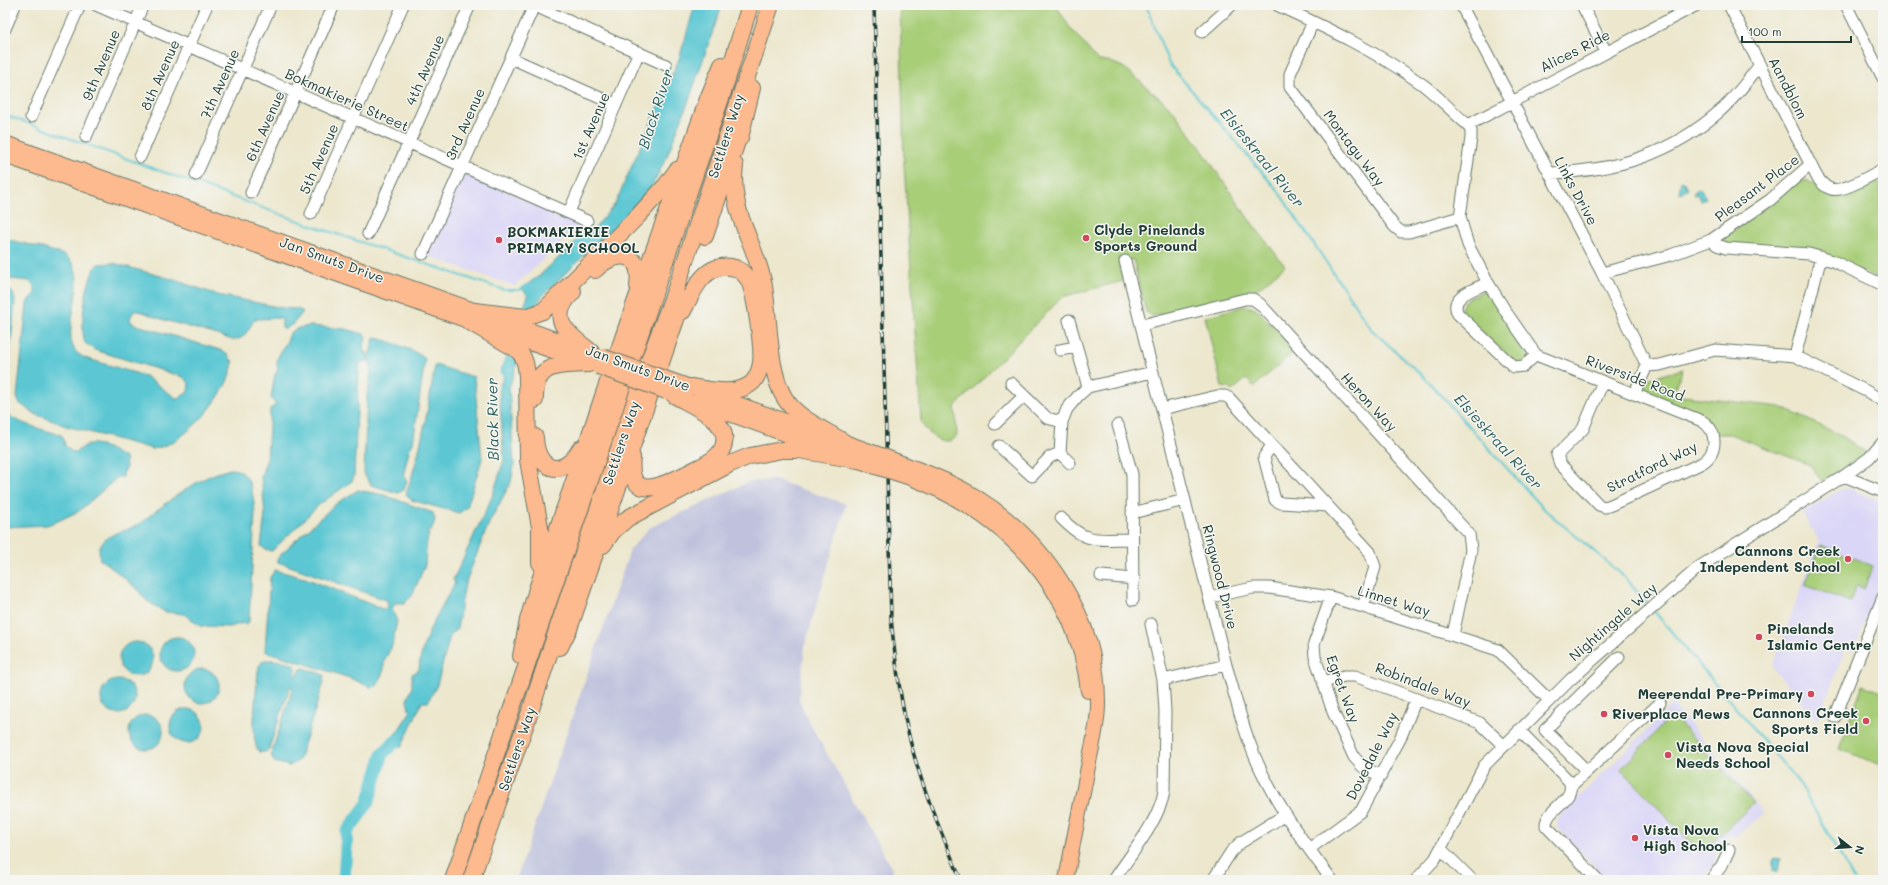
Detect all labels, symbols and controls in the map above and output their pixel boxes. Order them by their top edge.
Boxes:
scale bar [1742,18,1851,44]
text: 100 m [1748,23,1782,39]
street label: Alices Ride [1536,25,1613,76]
street label: 9th Avenue [77,26,124,103]
street label: 4th Avenue [401,32,449,108]
street label: 8th Avenue [136,36,184,113]
street label: 7th Avenue [196,46,243,122]
street label: Aandblom [1765,54,1812,122]
street label: Bokmakierie Street [282,64,412,135]
water label: Black River [633,66,678,151]
street label: 3rd Avenue [440,85,489,163]
street label: 6th Avenue [241,87,289,164]
street label: 1st Avenue [567,89,614,163]
street label: Settlers Way [703,91,748,180]
water label: Elsieskraal River [1216,103,1309,212]
street label: Montagu Way [1320,106,1389,190]
street label: 5th Avenue [295,121,343,197]
street label: Pleasant Place [1711,150,1803,226]
street label: Links Drive [1550,153,1602,228]
place label: Clyde Pinelands Sports Ground [1094,220,1205,255]
place label: BOKMAKIERIE PRIMARY SCHOOL [507,222,640,257]
street label: Jan Smuts Drive [277,232,387,287]
marker: Clyde Pinelands Sports Ground [1081,233,1091,243]
marker: BOKMAKIERIE PRIMARY SCHOOL [494,235,504,245]
street label: Jan Smuts Drive [583,340,693,395]
street label: Riverside Road [1583,350,1687,405]
street label: Heron Way [1337,368,1402,435]
water label: Black River [481,377,503,461]
water label: Elsieskraal River [1450,389,1547,494]
street label: Settlers Way [597,398,644,487]
street label: Stratford Way [1603,436,1700,497]
street label: Ringwood Drive [1198,523,1243,631]
place label: Cannons Creek Independent School [1700,541,1840,576]
marker: Cannons Creek Independent School [1843,554,1853,564]
street label: Nightingale Way [1565,578,1661,665]
street label: Linnet Way [1356,581,1433,621]
place label: Pinelands Islamic Centre [1767,619,1871,654]
marker: Pinelands Islamic Centre [1754,632,1764,642]
street label: Egret Way [1322,652,1365,725]
street label: Robindale Way [1373,658,1474,711]
place label: Meerendal Pre-Primary [1638,684,1803,703]
marker: Meerendal Pre-Primary [1806,689,1816,699]
place label: Cannons Creek Sports Field [1752,703,1858,738]
street label: Settlers Way [493,704,540,793]
place label: Riverplace Mews [1612,704,1730,723]
street label: Dovedale Way [1341,708,1402,803]
marker: Riverplace Mews [1599,709,1609,719]
marker: Cannons Creek Sports Field [1861,716,1871,726]
place label: Vista Nova Special Needs School [1676,737,1809,772]
marker: Vista Nova Special Needs School [1663,750,1673,760]
place label: Vista Nova High School [1643,820,1727,855]
north arrow [1830,827,1870,867]
marker: Vista Nova High School [1630,833,1640,843]
text: N [1852,844,1868,856]

